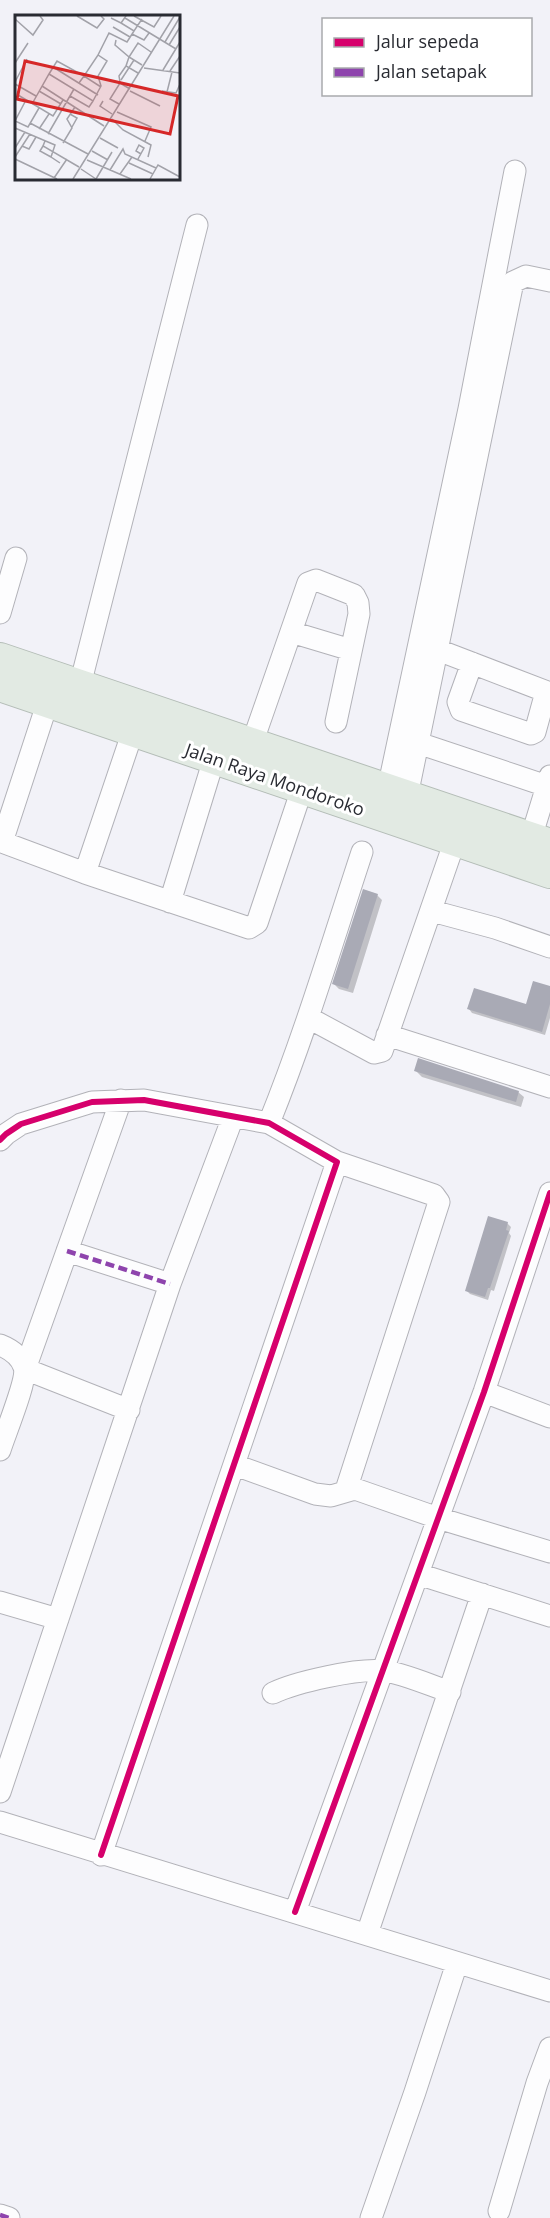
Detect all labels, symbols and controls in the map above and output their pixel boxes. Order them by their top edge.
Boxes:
inset map [15,15,180,180]
legend [322,18,532,96]
text: Jalur sepeda [374,29,479,53]
text: Jalan setapak [374,59,487,83]
street label: Jalan Raya Mondoroko [180,736,368,821]

